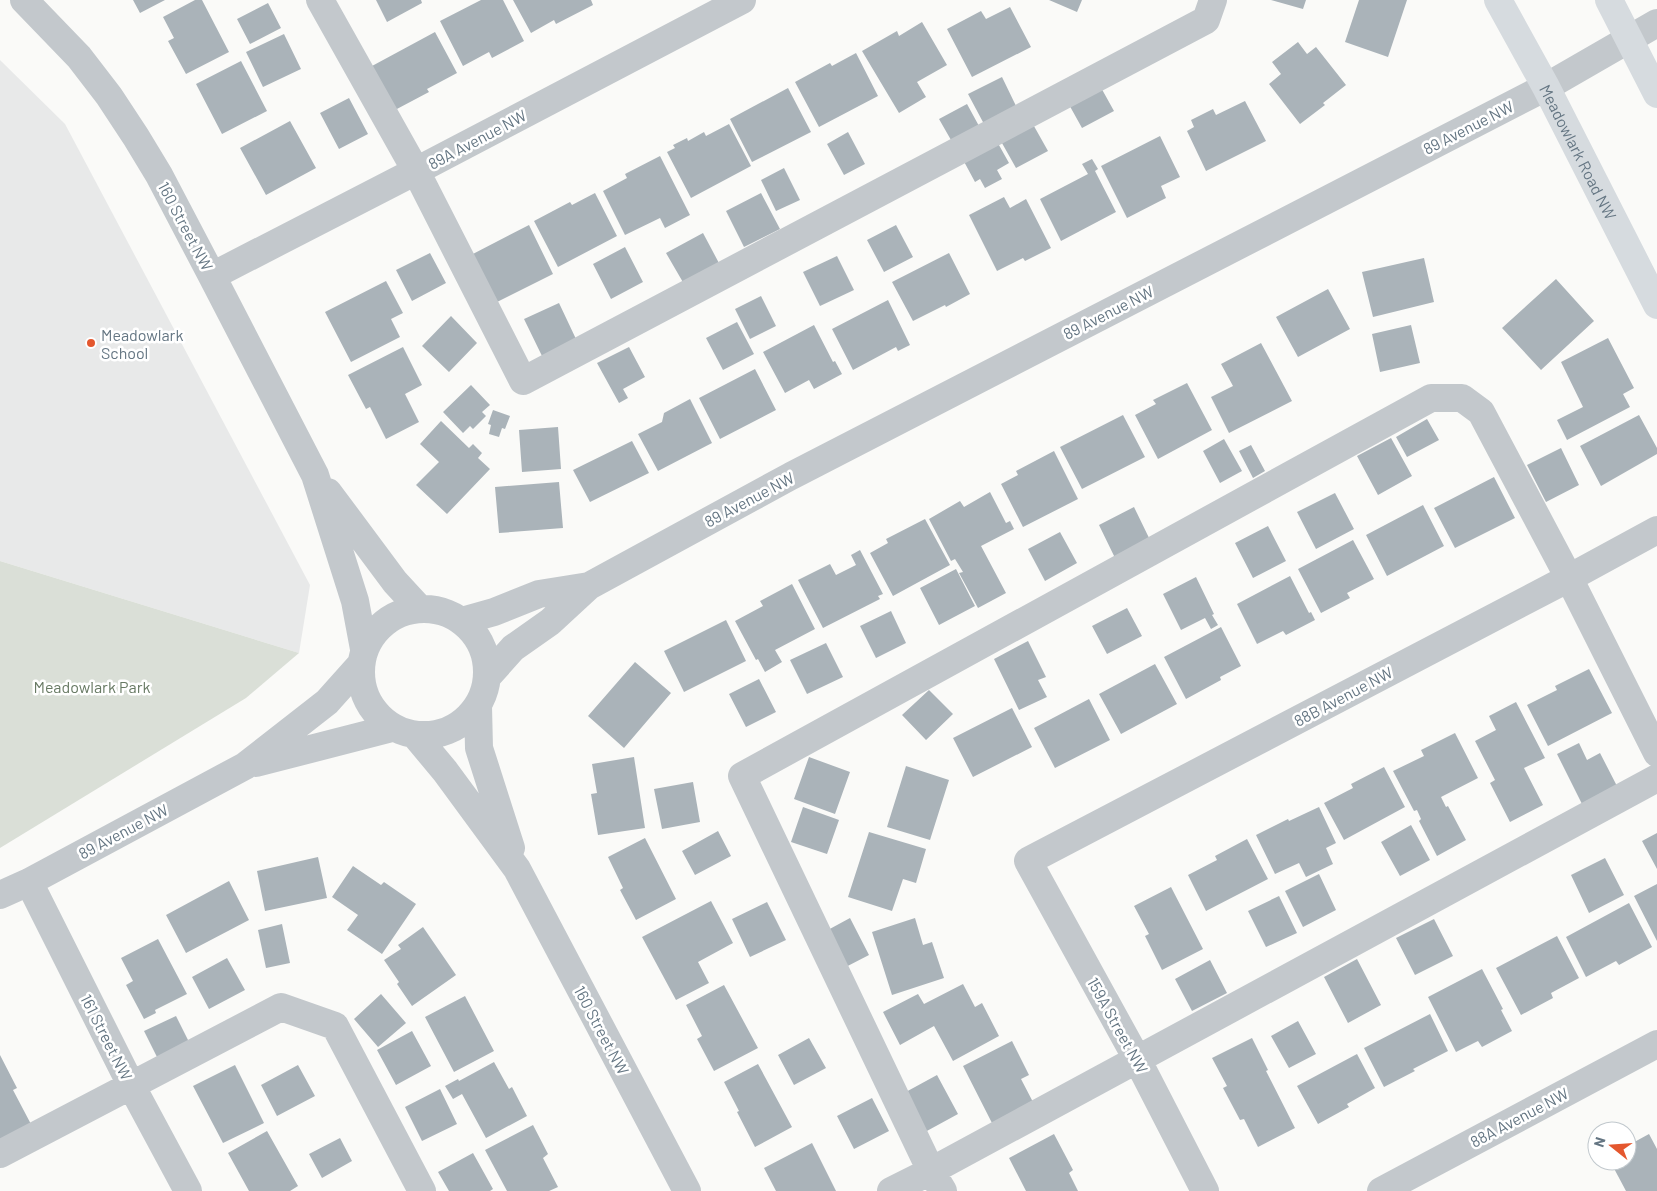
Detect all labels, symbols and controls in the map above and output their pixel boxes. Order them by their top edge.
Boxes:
street label: Meadowlark Road NW [1537,81,1621,223]
street label: 89 Avenue NW [1420,96,1516,158]
street label: 89A Avenue NW [425,105,529,173]
street label: 160 Street NW [155,178,217,274]
street label: 89 Avenue NW [1060,281,1156,343]
place label: Meadowlark School [101,325,183,362]
marker: Meadowlark School [85,337,97,349]
street label: 89 Avenue NW [701,467,797,531]
street label: 88B Avenue NW [1290,662,1396,730]
park label: Meadowlark Park [33,677,151,696]
street label: 89 Avenue NW [75,799,171,863]
street label: 159A Street NW [1084,974,1152,1076]
street label: 160 Street NW [571,982,633,1078]
street label: 161 Street NW [77,991,137,1083]
street label: 88A Avenue NW [1467,1083,1571,1151]
north arrow [1587,1121,1637,1171]
text: N [1590,1135,1609,1149]

